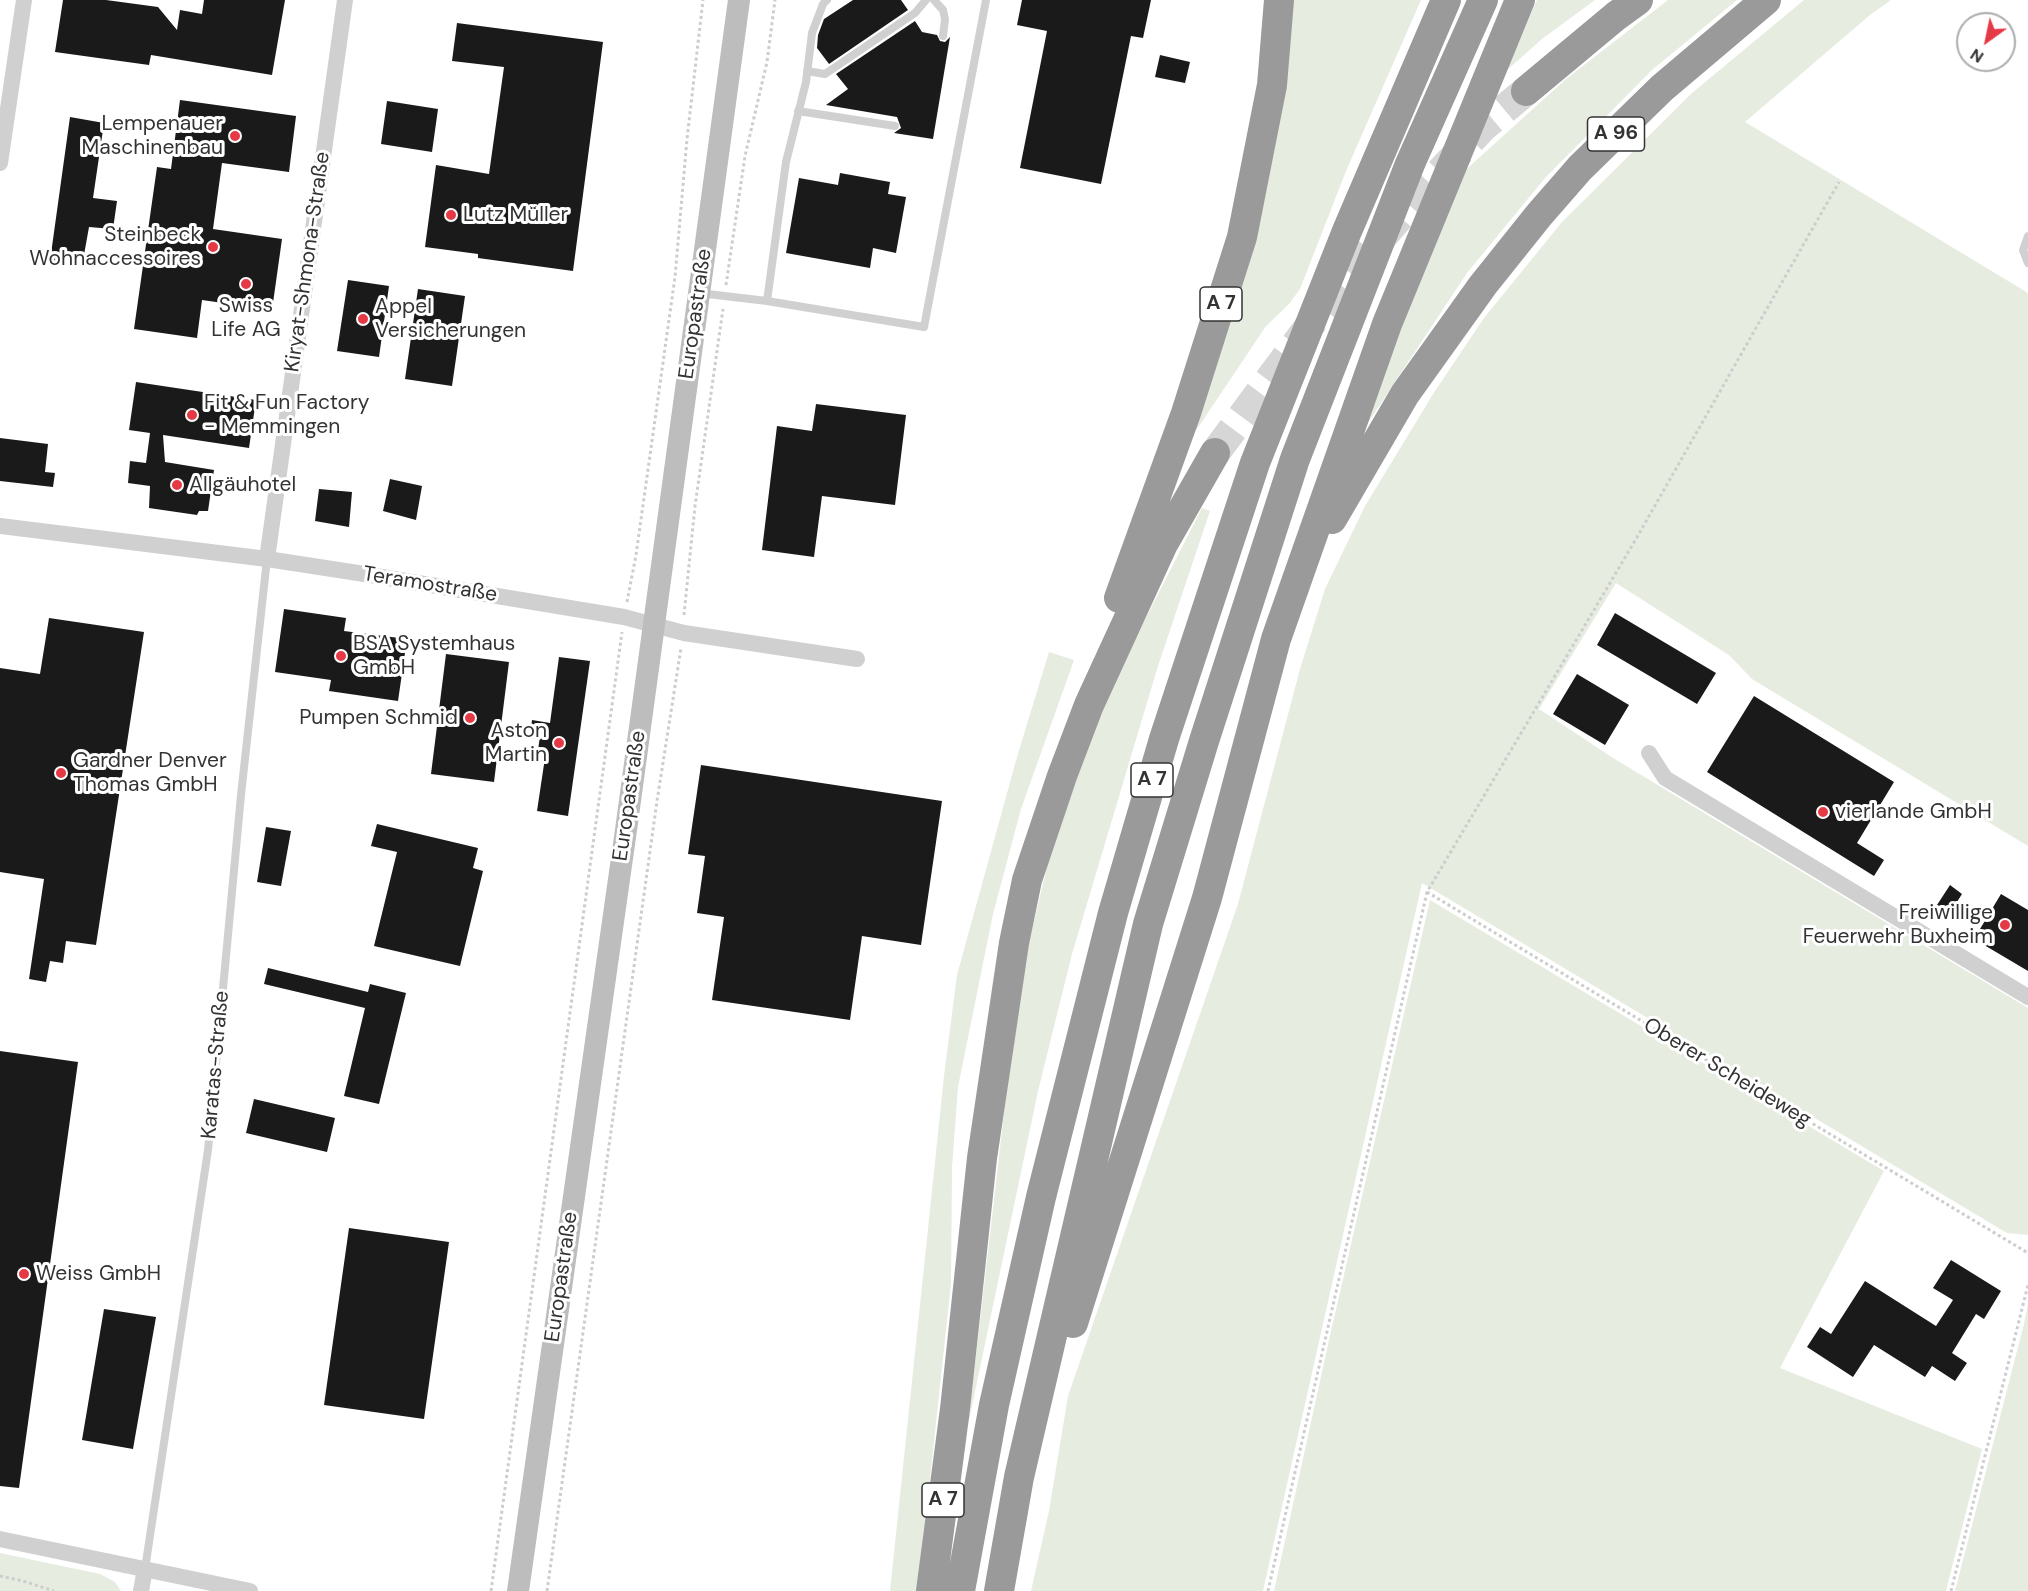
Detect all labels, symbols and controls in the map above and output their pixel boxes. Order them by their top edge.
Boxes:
north arrow [1956,12,2016,72]
text: N [1966,44,1988,68]
place label: Lempenauer Maschinenbau [82,111,223,161]
road number: A 96 [1588,117,1644,151]
marker: Lempenauer Maschinenbau [228,129,242,143]
street label: Kiryat-Shmona-Straße [280,150,336,374]
place label: Lutz Müller [463,202,568,228]
marker: Lutz Müller [444,208,458,222]
place label: Steinbeck Wohnaccessoires [29,222,201,272]
marker: Steinbeck Wohnaccessoires [206,240,220,254]
street label: Europastraße [674,247,718,381]
marker: Swiss Life AG [239,277,253,291]
road number: A 7 [1200,287,1242,321]
place label: Swiss Life AG [211,293,281,343]
place label: Appel Versicherungen [375,294,526,344]
marker: Appel Versicherungen [356,312,370,326]
place label: Fit & Fun Factory - Memmingen [204,390,370,440]
marker: Fit & Fun Factory - Memmingen [185,408,199,422]
place label: Allgäuhotel [189,472,296,498]
marker: Allgäuhotel [170,478,184,492]
street label: Teramostraße [361,562,499,608]
place label: BSA Systemhaus GmbH [353,631,515,681]
marker: BSA Systemhaus GmbH [334,649,348,663]
place label: Pumpen Schmid [299,705,458,731]
marker: Pumpen Schmid [463,711,477,725]
place label: Aston Martin [485,718,547,768]
street label: Europastraße [608,729,652,863]
marker: Aston Martin [552,736,566,750]
place label: Gardner Denver Thomas GmbH [73,748,227,798]
road number: A 7 [1131,763,1173,797]
marker: Gardner Denver Thomas GmbH [54,766,68,780]
place label: vierlande GmbH [1835,799,1992,825]
marker: vierlande GmbH [1816,805,1830,819]
place label: Freiwillige Feuerwehr Buxheim [1803,900,1993,950]
marker: Freiwillige Feuerwehr Buxheim [1998,918,2012,932]
street label: Karatas-Straße [197,990,235,1140]
street label: Oberer Scheideweg [1639,1013,1815,1133]
street label: Europastraße [540,1210,584,1344]
place label: Weiss GmbH [36,1261,161,1287]
marker: Weiss GmbH [17,1267,31,1281]
road number: A 7 [922,1483,964,1517]

